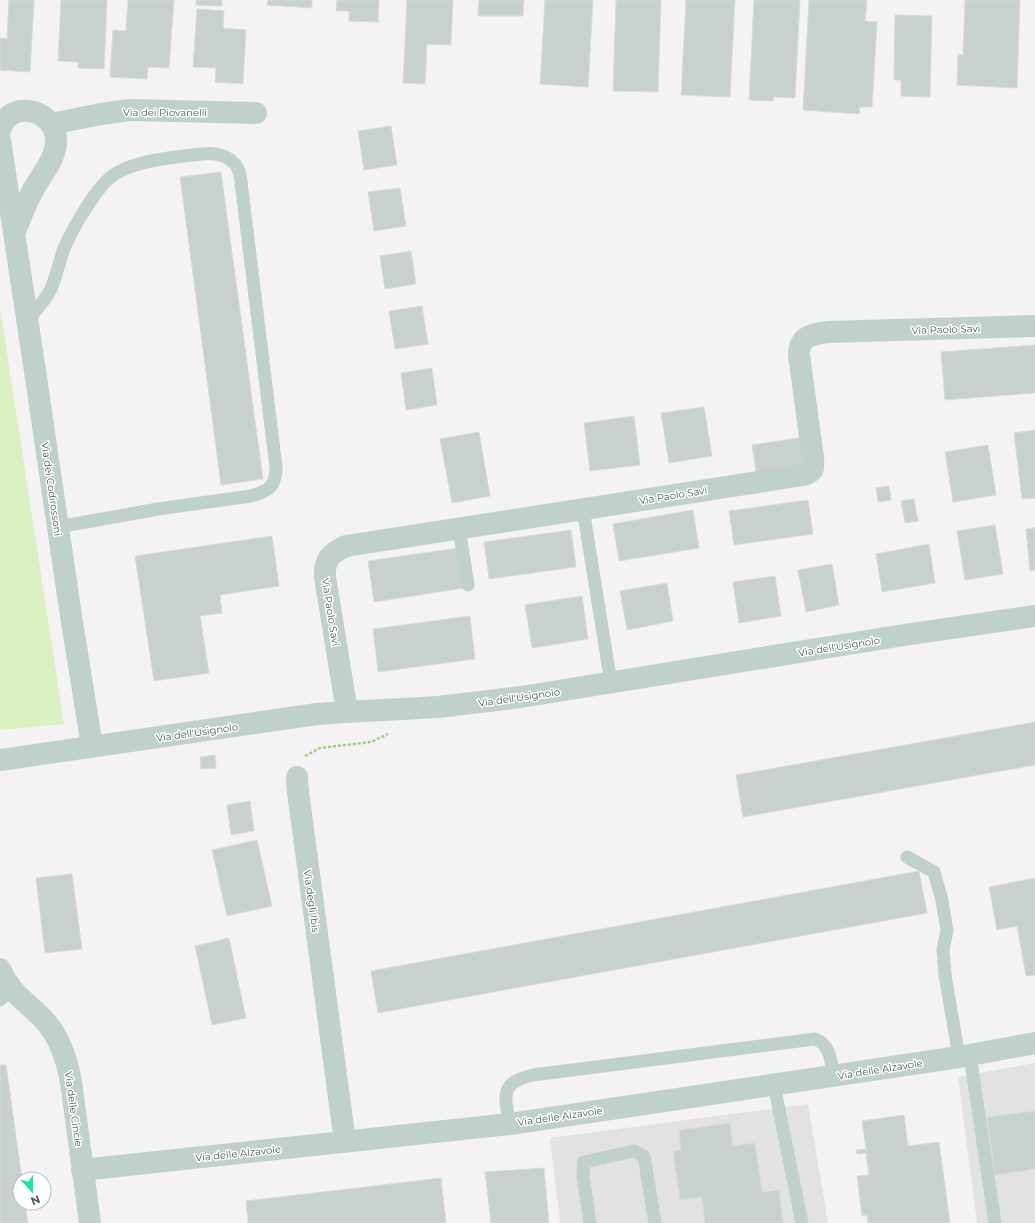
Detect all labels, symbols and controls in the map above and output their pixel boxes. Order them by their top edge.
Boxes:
street label: Via dei Piovanelli [123,106,207,119]
street label: Via Paolo Savi [911,322,981,337]
street label: Via dei Codirossoni [38,441,65,537]
street label: Via Paolo Savi [638,484,708,507]
street label: Via Paolo Savi [319,577,342,647]
street label: Via dell'Usignolo [797,634,881,659]
street label: Via dell'Usignolo [477,685,561,710]
street label: Via dell'Usignolo [155,720,239,745]
street label: Via degli Ibis [301,869,322,933]
street label: Via delle Alzavole [837,1056,924,1083]
street label: Via delle Cincie [62,1071,85,1147]
street label: Via delle Alzavole [517,1104,604,1129]
street label: Via delle Alzavole [195,1143,281,1164]
north arrow [12,1171,52,1211]
text: N [29,1192,42,1208]

